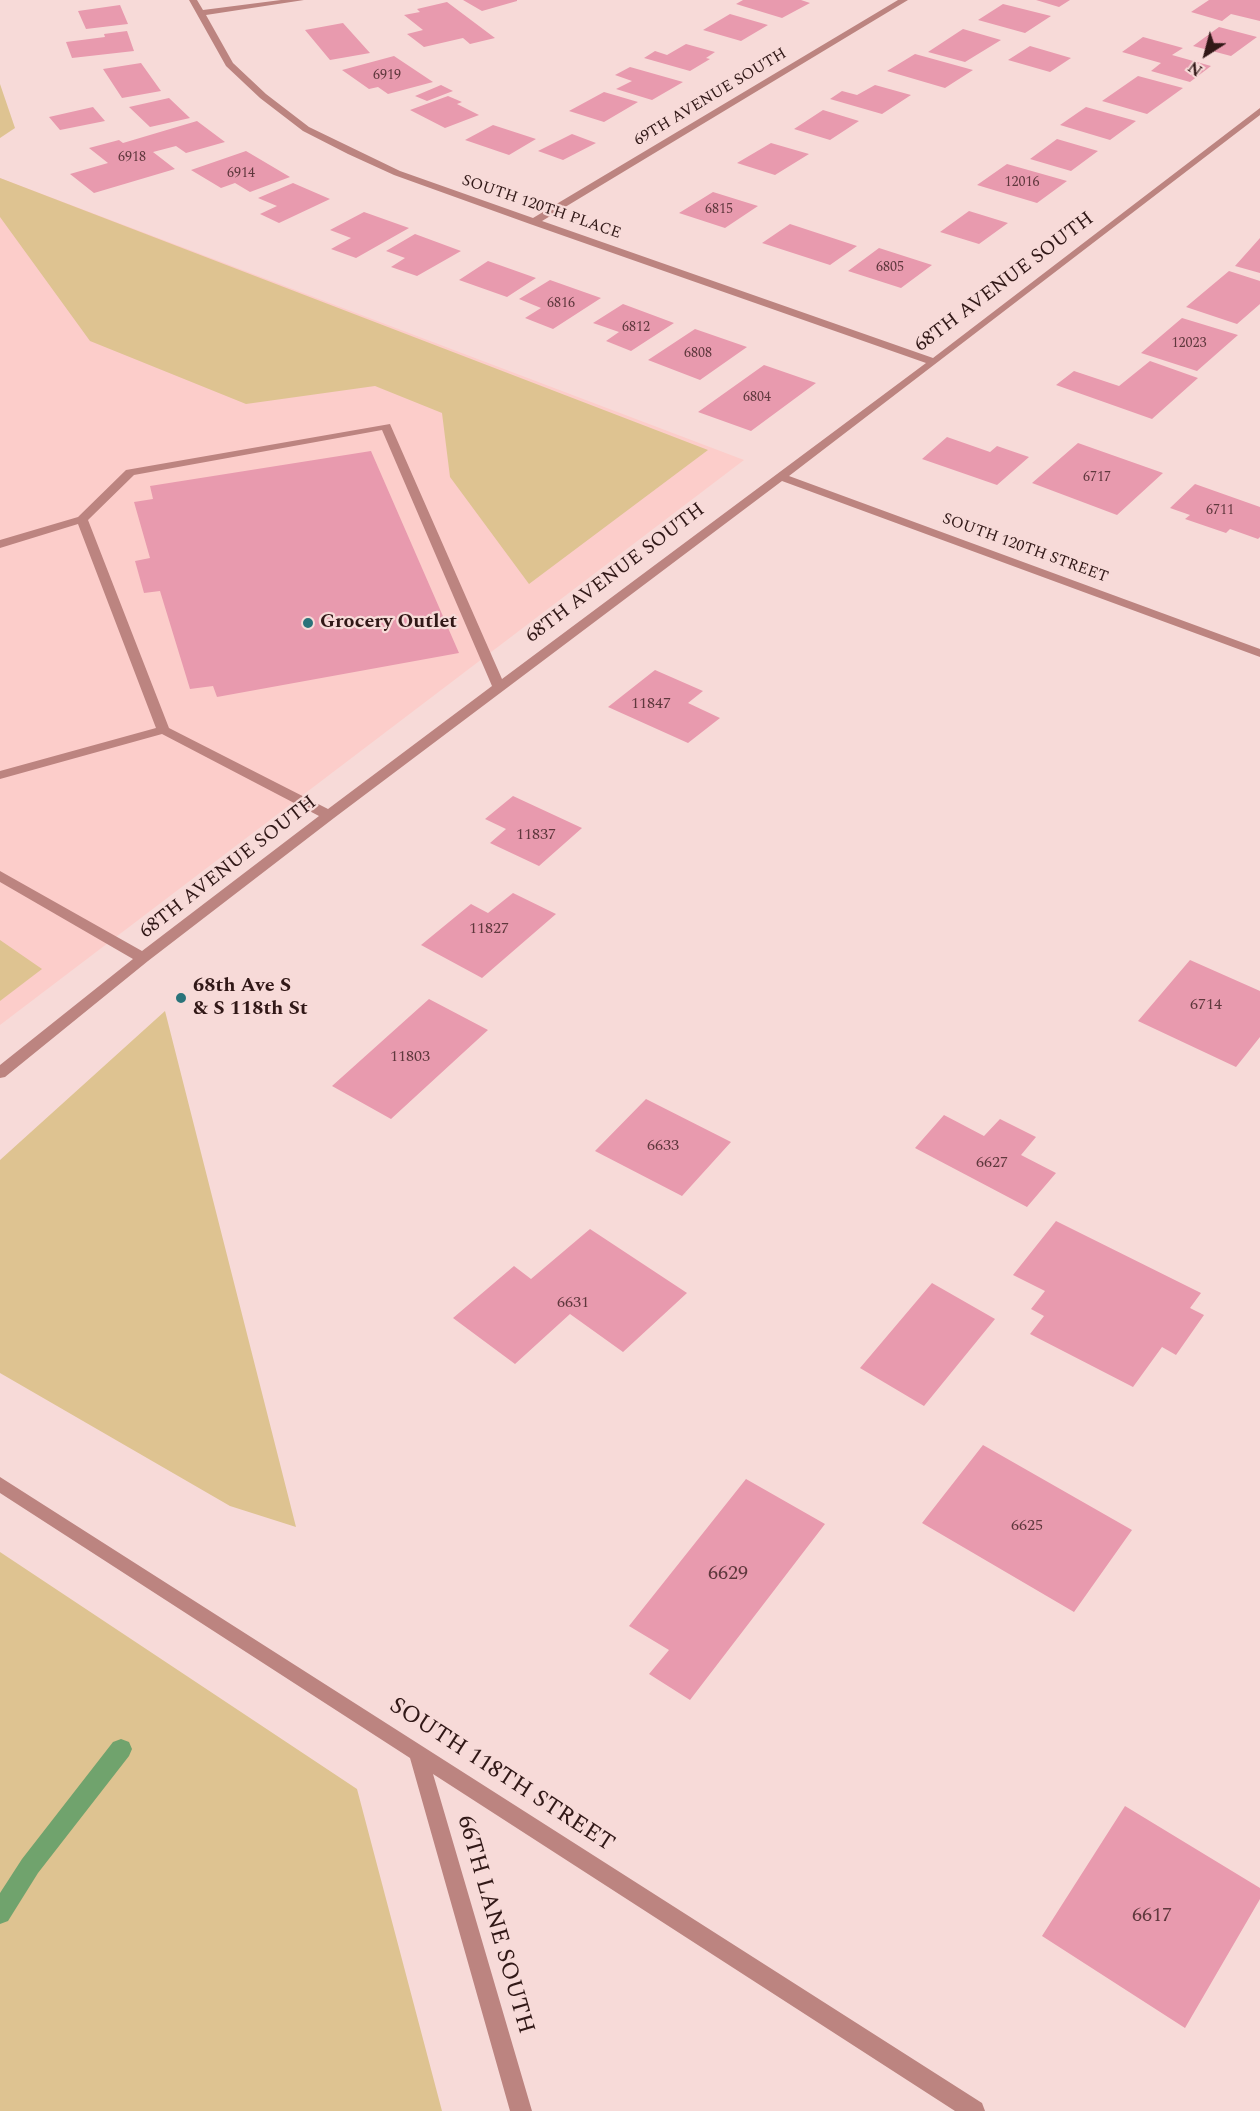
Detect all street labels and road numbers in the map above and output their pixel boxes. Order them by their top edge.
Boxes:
street label: 69TH AVENUE SOUTH [631,45,791,151]
street label: SOUTH 120TH PLACE [459,172,623,244]
street label: 68TH AVENUE SOUTH [911,208,1099,358]
street label: 68TH AVENUE SOUTH [522,499,710,649]
street label: SOUTH 120TH STREET [939,510,1111,588]
street label: 68TH AVENUE SOUTH [136,791,322,945]
street label: SOUTH 118TH STREET [383,1692,619,1860]
street label: 66TH LANE SOUTH [449,1813,539,2037]

